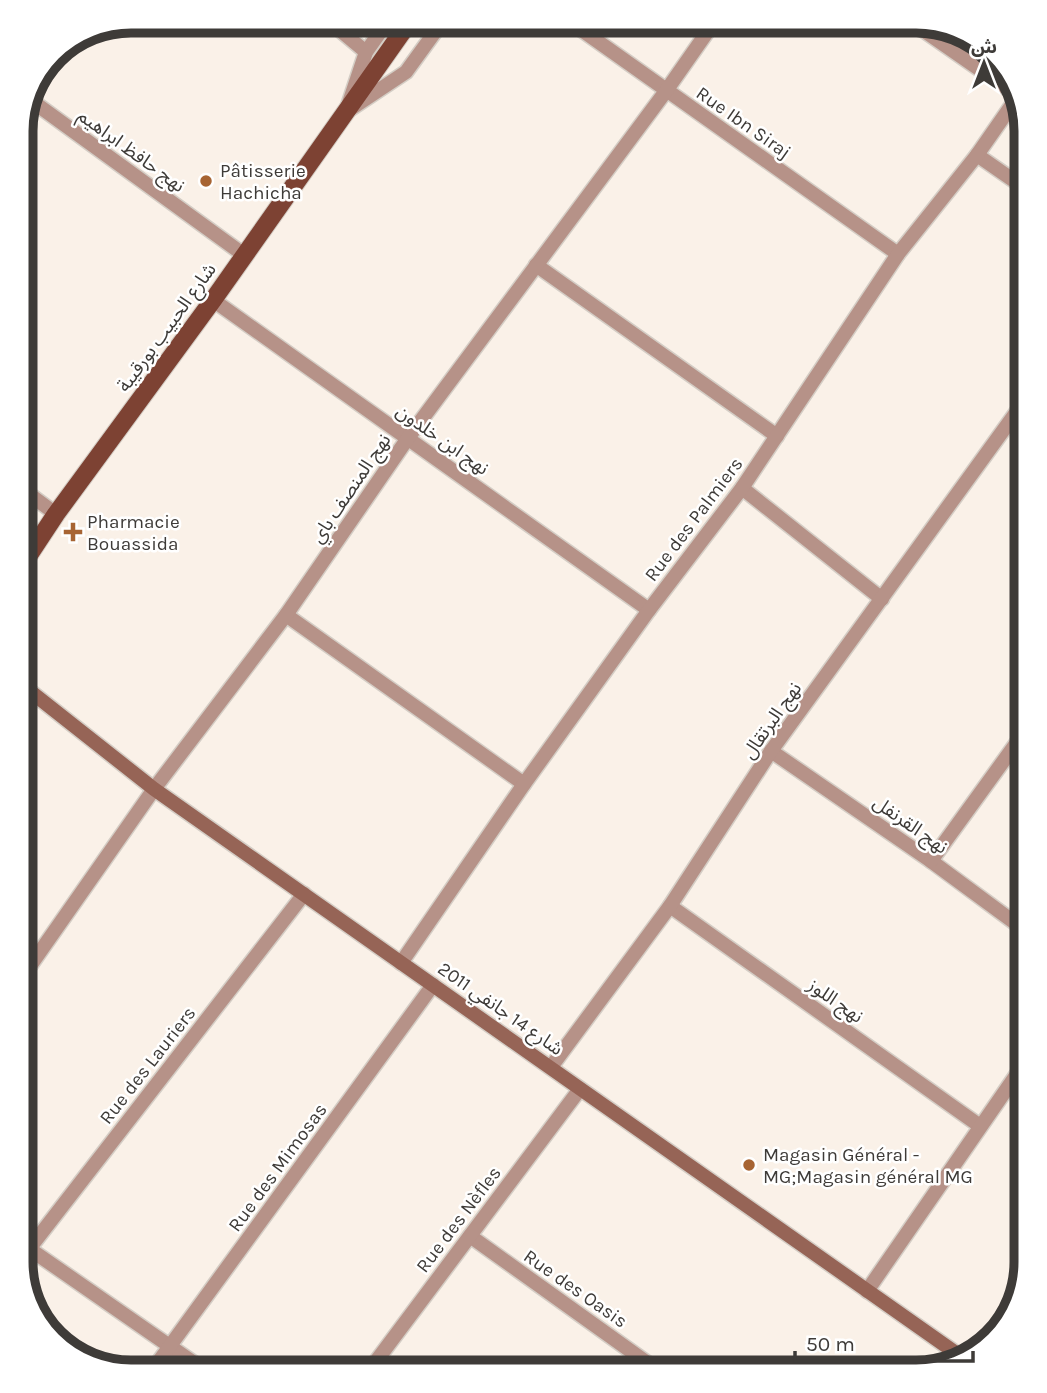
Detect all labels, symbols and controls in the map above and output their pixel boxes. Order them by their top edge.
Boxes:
north arrow [949,28,1019,98]
text: ش [971,36,997,58]
street label: Rue Ibn Siraj [692,82,795,163]
street label: نهج حافظ ابراهيم [72,105,189,199]
place label: Pâtisserie Hachicha [220,160,306,204]
marker: Pâtisserie Hachicha [198,173,214,189]
street label: شارع الحبيب بورقيبة [113,259,223,397]
street label: نهج ابن خلدون [390,400,493,482]
street label: نهج المنصف باي [306,430,398,549]
street label: Rue des Palmiers [640,453,747,586]
place label: Pharmacie Bouassida [87,511,180,555]
marker: Pharmacie Bouassida [65,524,81,540]
street label: نهج البرتقال [737,678,809,765]
street label: نهج القرنفل [867,791,952,861]
street label: شارع 14 جانفي 2011 [432,957,567,1063]
street label: نهج اللوز [801,973,867,1030]
street label: Rue des Lauriers [95,1003,200,1129]
street label: Rue des Mimosas [224,1099,332,1236]
place label: Magasin Général - MG;Magasin général MG [763,1144,973,1188]
marker: Magasin Général - MG;Magasin général MG [741,1157,757,1173]
street label: Rue des Nèfles [412,1162,506,1277]
street label: Rue des Oasis [519,1245,631,1333]
scale bar [795,1320,974,1364]
text: 50 m [806,1332,855,1356]

